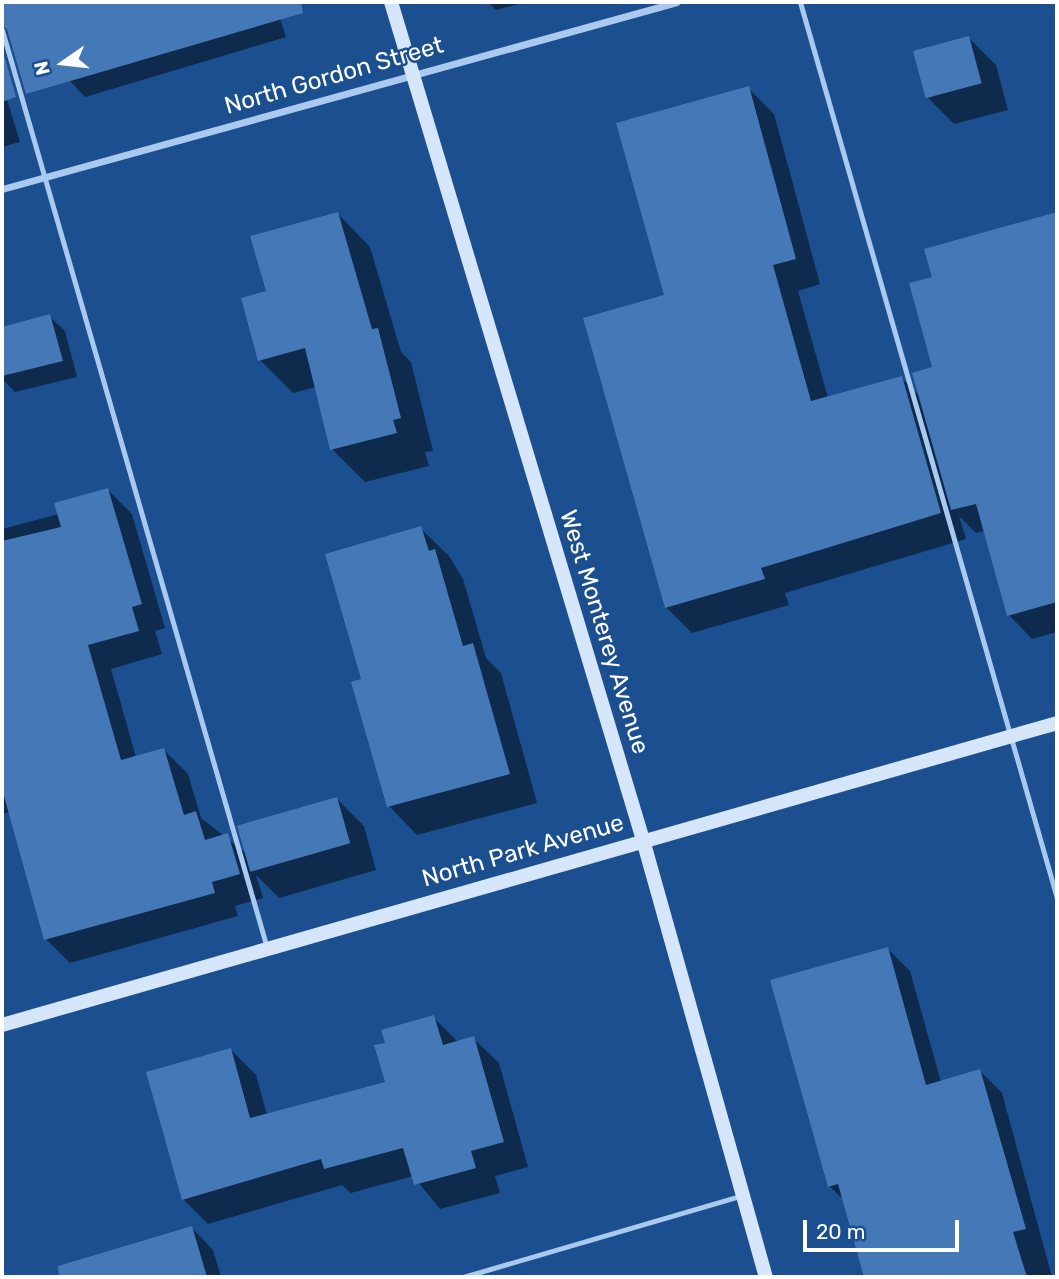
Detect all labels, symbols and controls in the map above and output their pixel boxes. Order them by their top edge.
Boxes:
north arrow [28,28,98,98]
street label: North Gordon Street [221,31,447,121]
text: N [29,59,55,78]
street label: West Monterey Avenue [553,506,655,758]
street label: North Park Avenue [418,808,628,894]
scale bar [807,1206,963,1250]
text: 20 m [816,1219,865,1244]

